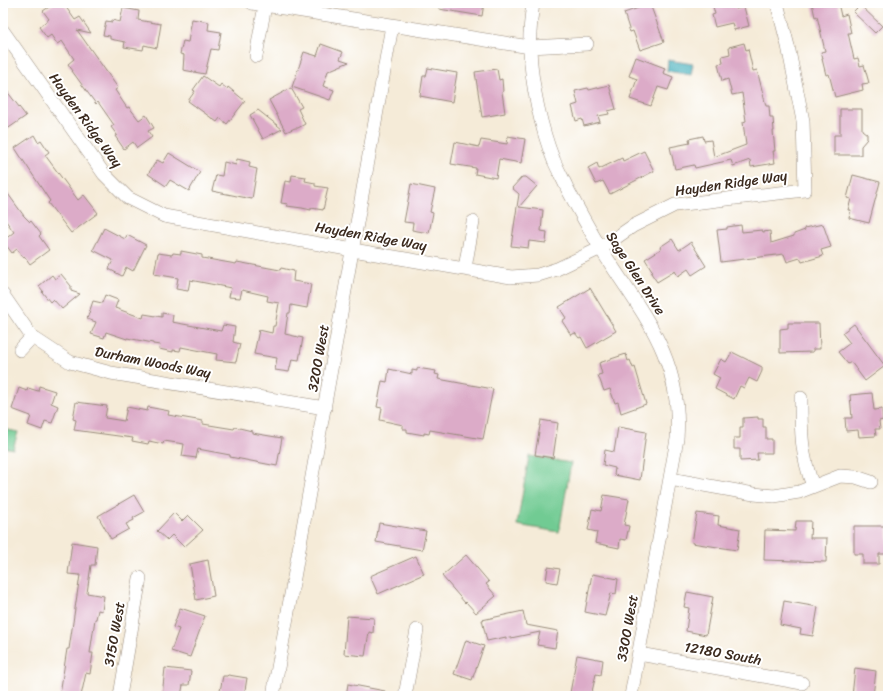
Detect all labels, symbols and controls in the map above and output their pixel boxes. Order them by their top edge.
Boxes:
street label: Hayden Ridge Way [42,67,129,174]
street label: Hayden Ridge Way [673,163,790,204]
street label: Hayden Ridge Way [313,214,429,259]
street label: Sage Glen Drive [599,226,672,320]
street label: 3200 West [300,323,337,394]
street label: Durham Woods Way [93,339,214,386]
street label: 3300 West [609,593,646,663]
street label: 3150 West [97,600,132,668]
street label: 12180 South [682,634,763,673]

